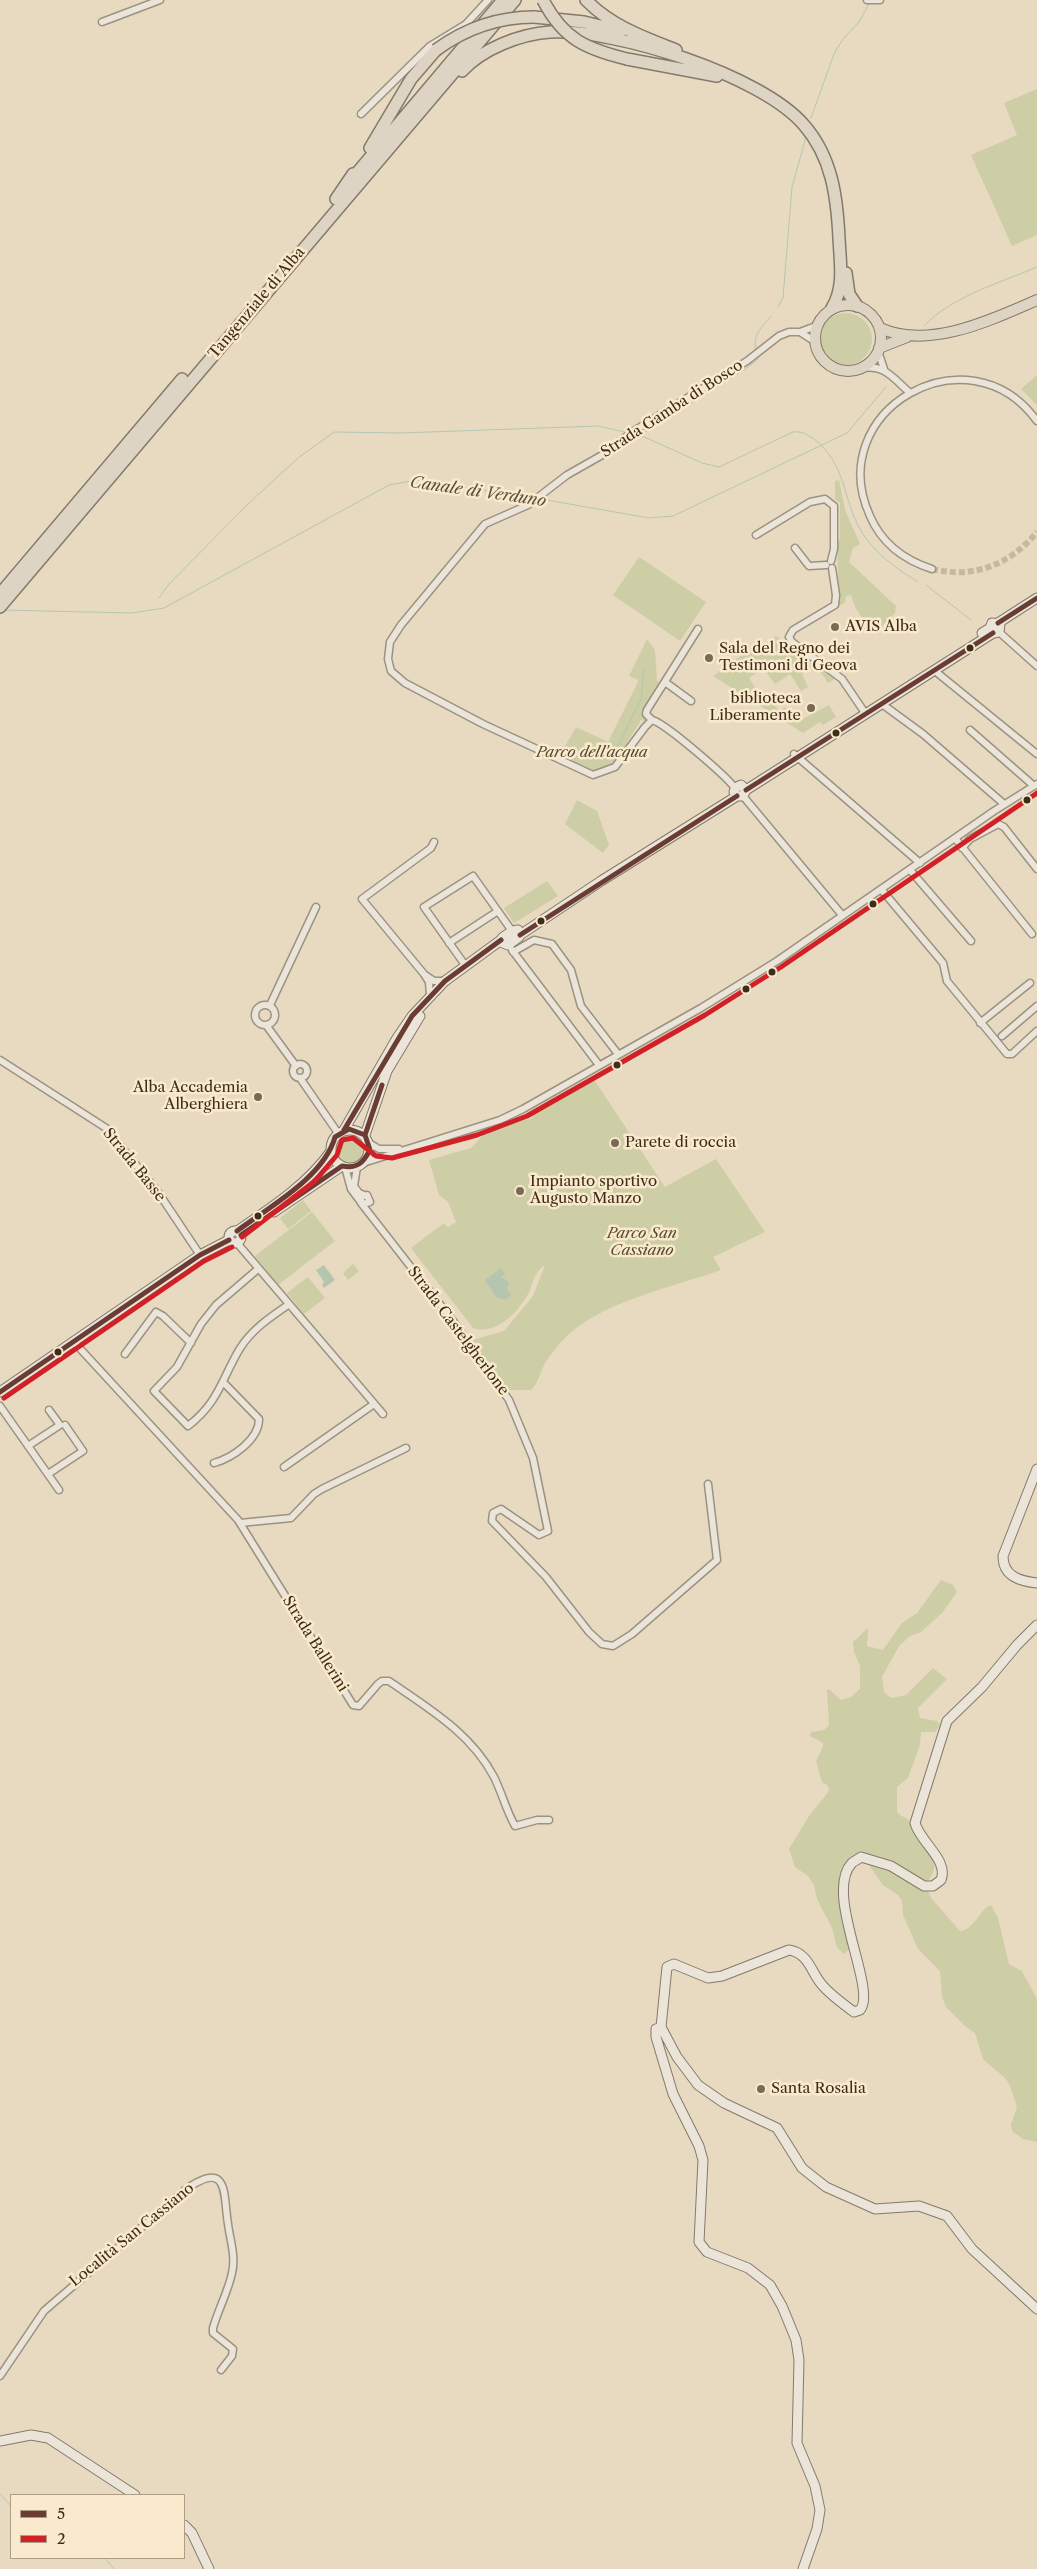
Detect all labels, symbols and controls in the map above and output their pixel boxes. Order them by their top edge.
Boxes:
street label: Tangenziale di Alba [205,244,309,362]
street label: Strada Gamba di Bosco [598,356,746,462]
water label: Canale di Verduno [409,473,547,511]
place label: AVIS Alba [845,618,917,636]
marker: AVIS Alba [829,621,841,633]
place label: Sala del Regno dei Testimoni di Geova [719,640,857,675]
unlabelled marker [965,643,975,653]
marker: Sala del Regno dei Testimoni di Geova [703,652,715,664]
place label: biblioteca Liberamente [710,690,801,725]
marker: biblioteca Liberamente [805,702,817,714]
unlabelled marker [831,728,841,738]
park label: Parco dell'acqua [536,744,648,762]
unlabelled marker [1022,795,1032,805]
unlabelled marker [868,899,878,909]
unlabelled marker [536,916,546,926]
unlabelled marker [767,967,777,977]
unlabelled marker [741,984,751,994]
unlabelled marker [612,1060,622,1070]
place label: Alba Accademia Alberghiera [133,1079,248,1114]
marker: Alba Accademia Alberghiera [252,1091,264,1103]
street label: Strada Basse [99,1125,169,1205]
place label: Parete di roccia [625,1134,736,1152]
marker: Parete di roccia [609,1137,621,1149]
place label: Impianto sportivo Augusto Manzo [530,1173,657,1208]
marker: Impianto sportivo Augusto Manzo [514,1185,526,1197]
unlabelled marker [253,1211,263,1221]
park label: Parco San Cassiano [607,1225,677,1260]
street label: Strada Castelgherlone [404,1263,512,1399]
unlabelled marker [53,1347,63,1357]
street label: Strada Ballerini [278,1593,352,1695]
place label: Santa Rosalia [771,2080,866,2098]
marker: Santa Rosalia [755,2083,767,2095]
street label: Località San Cassiano [66,2179,198,2291]
legend [10,2494,185,2559]
text: 5 [57,2504,65,2523]
text: 2 [57,2529,66,2548]

